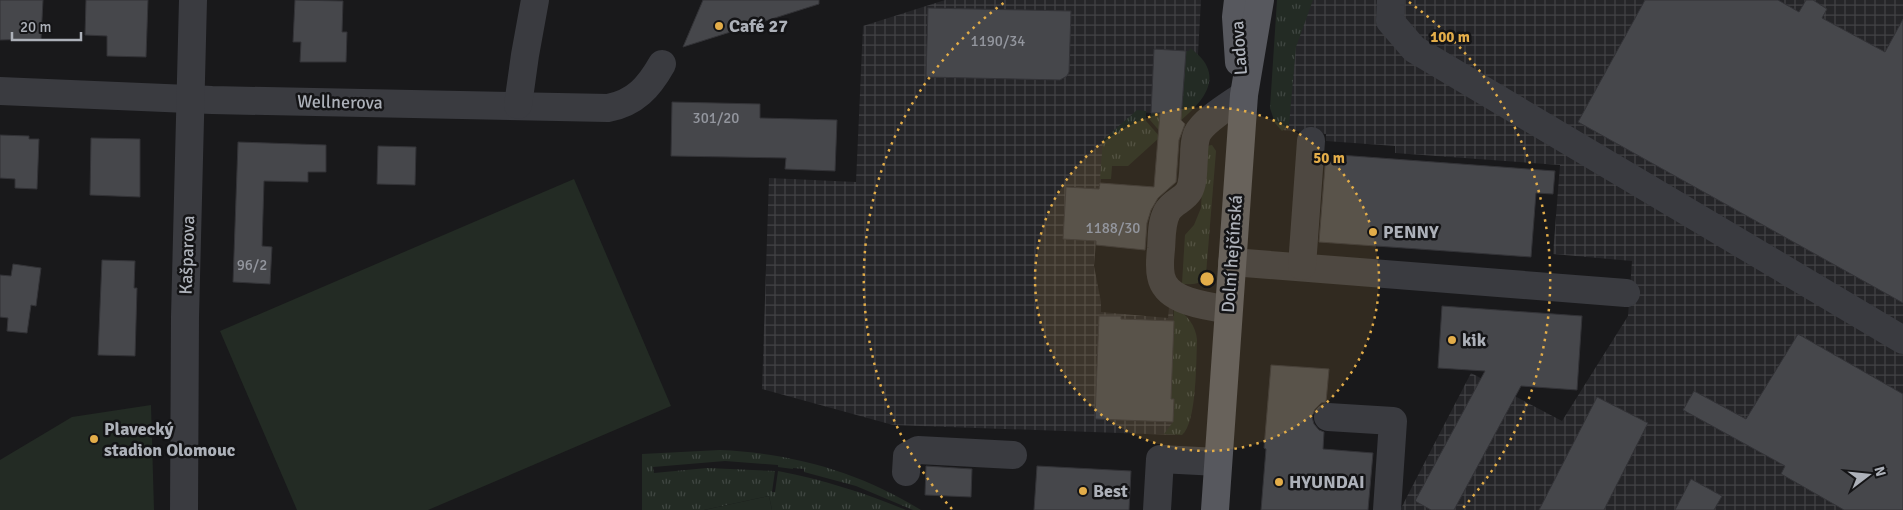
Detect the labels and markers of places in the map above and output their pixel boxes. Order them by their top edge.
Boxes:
place label: Café 27 [729,15,788,37]
marker: Café 27 [713,20,725,32]
place label: PENNY [1383,221,1439,243]
marker: PENNY [1367,226,1379,238]
centre of rings [1198,270,1216,288]
place label: kik [1462,329,1487,351]
marker: kik [1446,334,1458,346]
place label: Plavecký stadion Olomouc [104,418,236,461]
marker: Plavecký stadion Olomouc [88,433,100,445]
place label: HYUNDAI [1289,471,1365,493]
marker: HYUNDAI [1273,476,1285,488]
place label: Best [1093,480,1128,502]
marker: Best [1077,485,1089,497]

